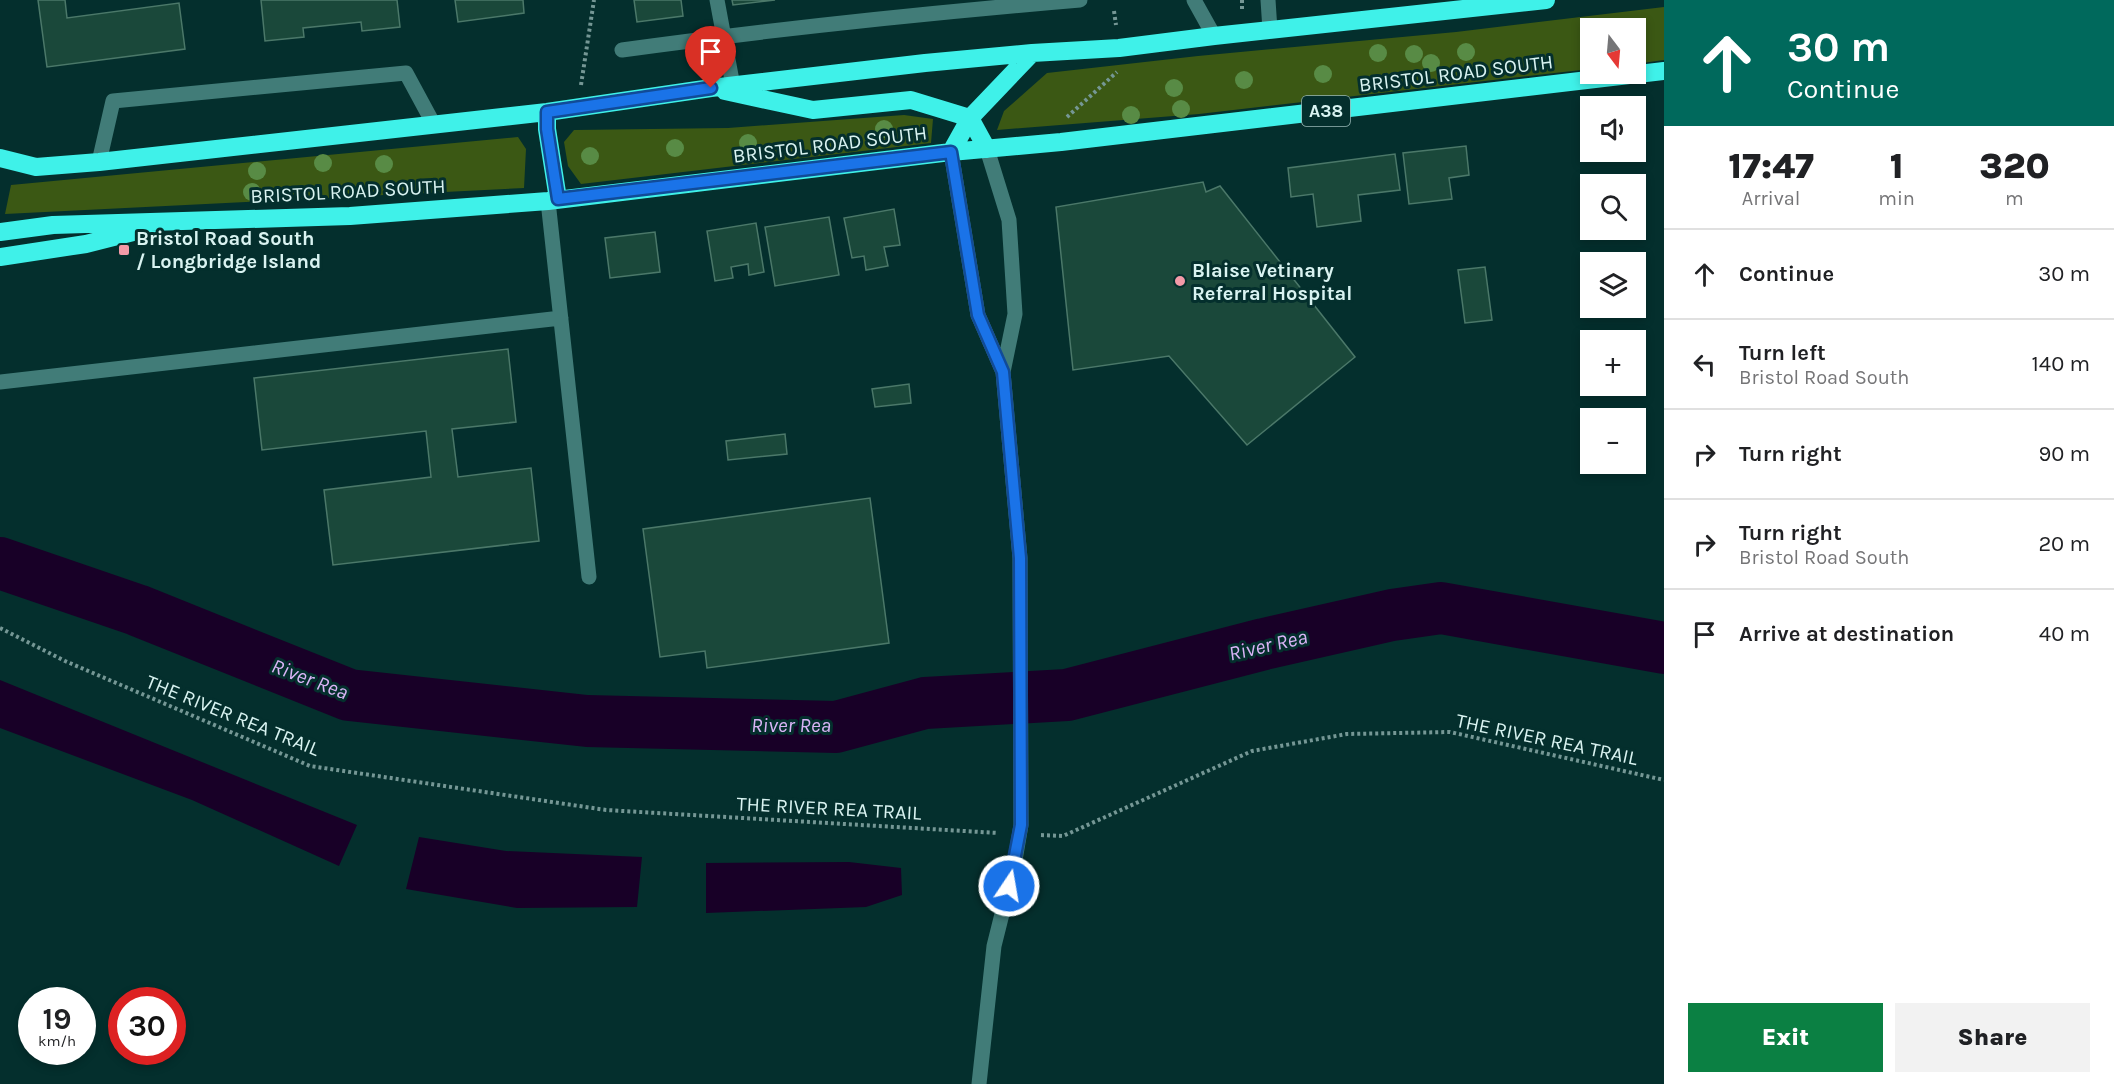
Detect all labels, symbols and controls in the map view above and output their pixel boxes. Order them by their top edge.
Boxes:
north arrow [1580,18,1646,84]
map controls [1580,18,1646,474]
text: 30 m [1787,22,1890,72]
icon: ahead [1688,24,1766,102]
pin [685,26,736,88]
icon: arrive [694,35,727,68]
street label: BRISTOL ROAD SOUTH [1358,50,1554,97]
text: Continue [1787,73,1899,105]
road number: A38 [1302,96,1350,126]
button: sound [1580,96,1646,162]
street label: BRISTOL ROAD SOUTH [732,121,928,168]
text: 17:47 [1728,145,1814,187]
text: 1 [1890,145,1903,187]
text: 320 [1979,145,2050,187]
button: search [1580,174,1646,240]
street label: BRISTOL ROAD SOUTH [250,175,446,208]
text: Arrival [1742,187,1800,210]
text: min [1878,187,1915,210]
text: m [2005,187,2024,210]
place label: Bristol Road South / Longbridge Island [136,227,321,273]
marker: Bristol Road South / Longbridge Island [117,243,131,257]
button: layers [1580,252,1646,318]
icon: ahead [1688,258,1721,291]
place label: Blaise Vetinary Referral Hospital [1192,259,1352,305]
text: Continue [1739,261,1834,287]
text: 30 m [2038,261,2090,287]
marker: Blaise Vetinary Referral Hospital [1173,274,1187,288]
button: + [1580,330,1646,396]
text: Turn left [1739,340,1826,366]
icon: left [1688,348,1721,381]
text: 140 m [2032,351,2090,377]
text: Bristol Road South [1739,366,1909,389]
button: − [1580,408,1646,474]
icon: right [1688,438,1721,471]
text: Turn right [1739,441,1842,467]
text: 90 m [2038,441,2090,467]
text: Turn right [1739,520,1842,546]
icon: right [1688,528,1721,561]
text: 20 m [2038,531,2090,557]
text: Bristol Road South [1739,546,1909,569]
icon: arrive [1688,618,1721,651]
text: Arrive at destination [1739,621,1954,647]
text: 40 m [2039,621,2090,647]
water label: River Rea [1226,624,1310,666]
water label: River Rea [268,653,352,705]
street label: THE RIVER REA TRAIL [143,670,324,761]
street label: THE RIVER REA TRAIL [1454,709,1640,770]
water label: River Rea [751,713,831,737]
street label: THE RIVER REA TRAIL [736,792,923,825]
position arrow [977,854,1041,918]
speed limit sign: 30 [108,987,186,1065]
text: 19 [42,1001,71,1037]
button: Exit [1688,1003,1883,1072]
button: Share [1895,1003,2090,1072]
text: km/h [38,1032,76,1050]

